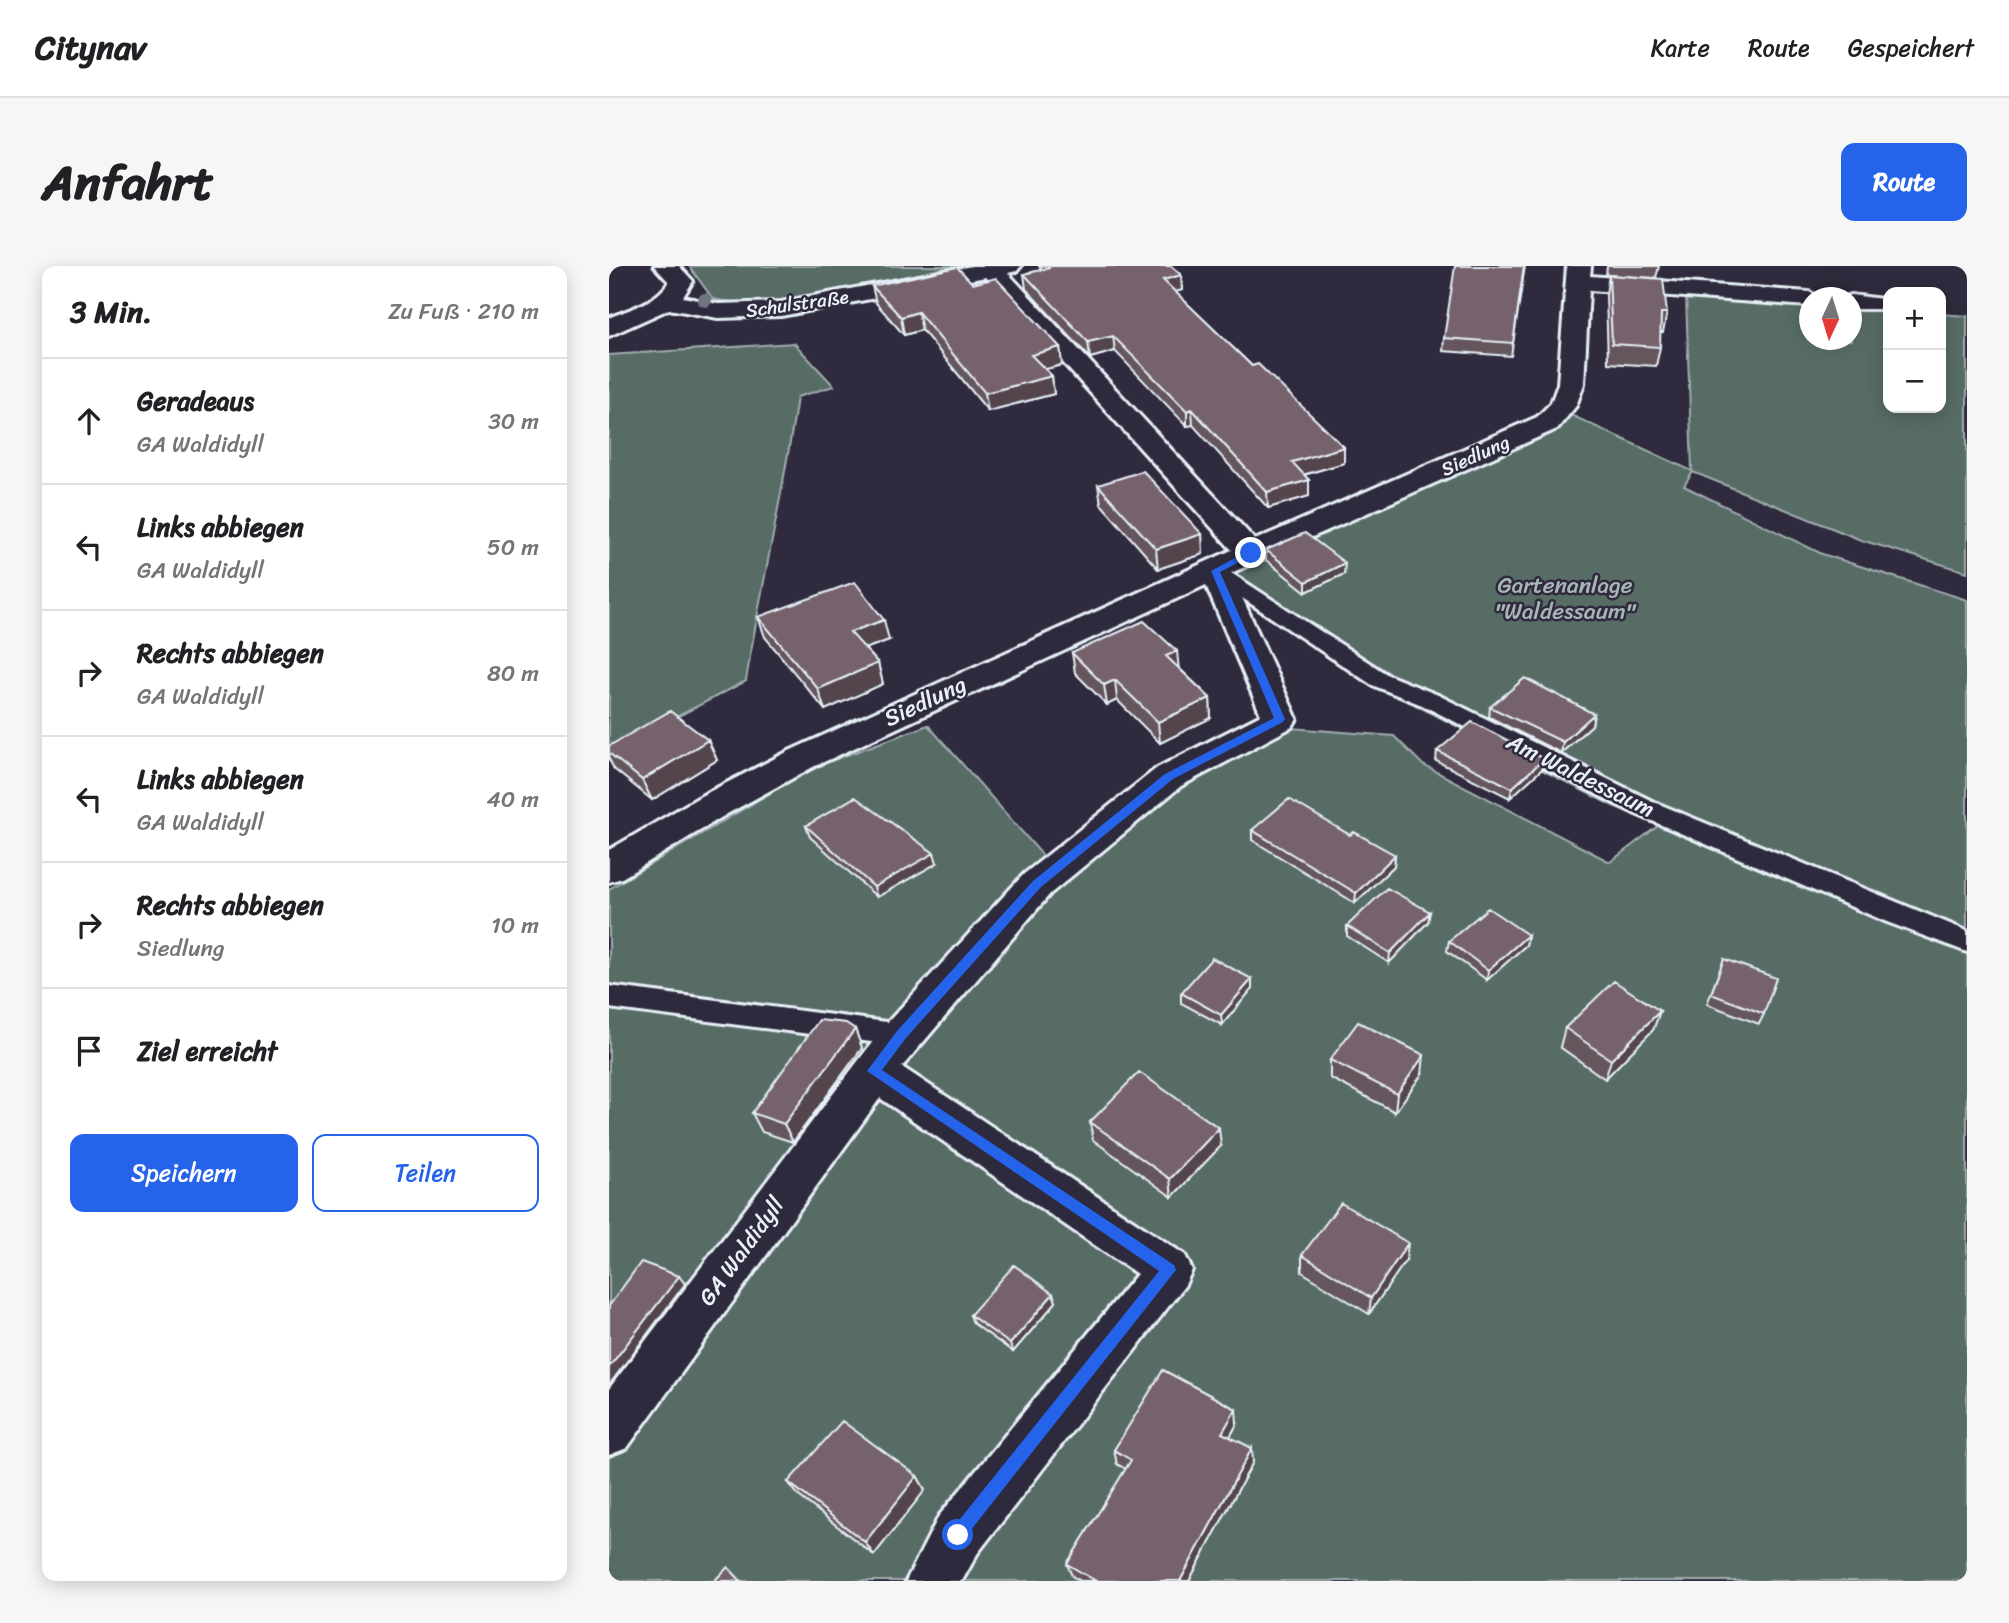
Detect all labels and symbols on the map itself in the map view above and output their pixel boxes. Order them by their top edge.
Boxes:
street label: Schulstraße [743,280,851,327]
north arrow [1799,287,1862,350]
street label: Siedlung [1435,425,1515,485]
route end [1235,537,1266,568]
park label: Gartenanlage "Waldessaum" [1495,565,1637,632]
street label: Siedlung [877,664,974,739]
street label: Am Waldessaum [1498,721,1662,829]
street label: GA Waldidyll [687,1187,796,1315]
route start [942,1519,973,1550]

